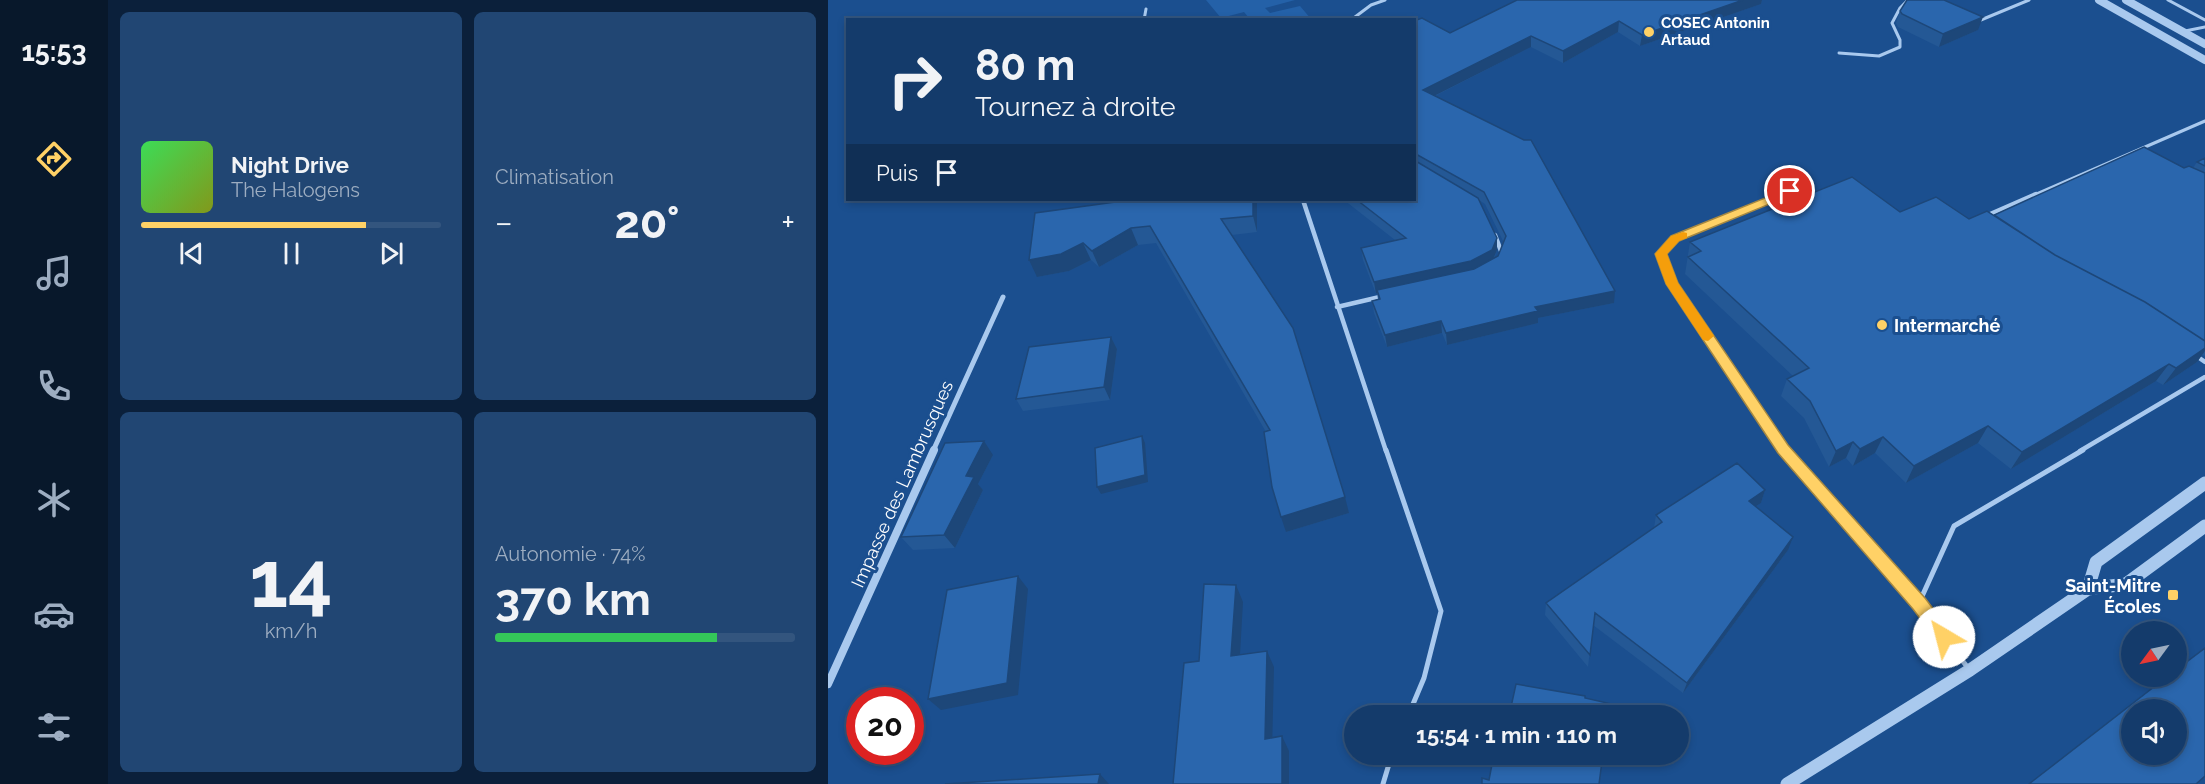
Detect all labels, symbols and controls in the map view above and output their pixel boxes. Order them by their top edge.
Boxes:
place label: COSEC Antonin Artaud [1661,14,1770,49]
marker: COSEC Antonin Artaud [1642,25,1656,39]
text: 15:53 [22,36,87,67]
text: 80 m [975,41,1075,90]
icon: right [876,42,954,120]
text: Tournez à droite [975,91,1176,122]
icon: directions [33,138,75,180]
text: Night Drive [231,152,349,178]
icon: arrive [930,156,963,189]
text: Puis [876,160,918,186]
text: Climatisation [495,165,614,189]
pin [1764,165,1815,216]
icon: arrive [1773,174,1806,207]
text: The Halogens [231,178,360,202]
text: 20° [614,196,680,249]
text: − [495,203,513,242]
text: + [781,203,795,242]
icon: previous [175,237,208,270]
icon: pause [275,237,308,270]
icon: next [375,237,408,270]
icon: music [33,252,75,294]
place label: Intermarché [1894,315,2000,336]
marker: Intermarché [1875,318,1889,332]
icon: phone [33,365,75,407]
street label: Impasse des Lambrusques [847,377,957,591]
icon: climate [33,479,75,521]
text: 14 [249,534,333,625]
text: Autonomie · 74% [495,542,646,566]
text: 370 km [495,573,651,626]
place label: Saint-Mitre Écoles [2065,575,2161,617]
marker: Saint-Mitre Écoles [2166,588,2180,602]
icon: car [33,593,75,635]
position arrow [1912,605,1976,669]
text: km/h [265,619,317,643]
north arrow [2121,621,2187,687]
map controls [2121,621,2187,765]
speed limit sign: 20 [846,687,924,765]
button: sound [2121,699,2187,765]
icon: filters [33,706,75,748]
text: 15:54 · 1 min · 110 m [1416,722,1617,748]

